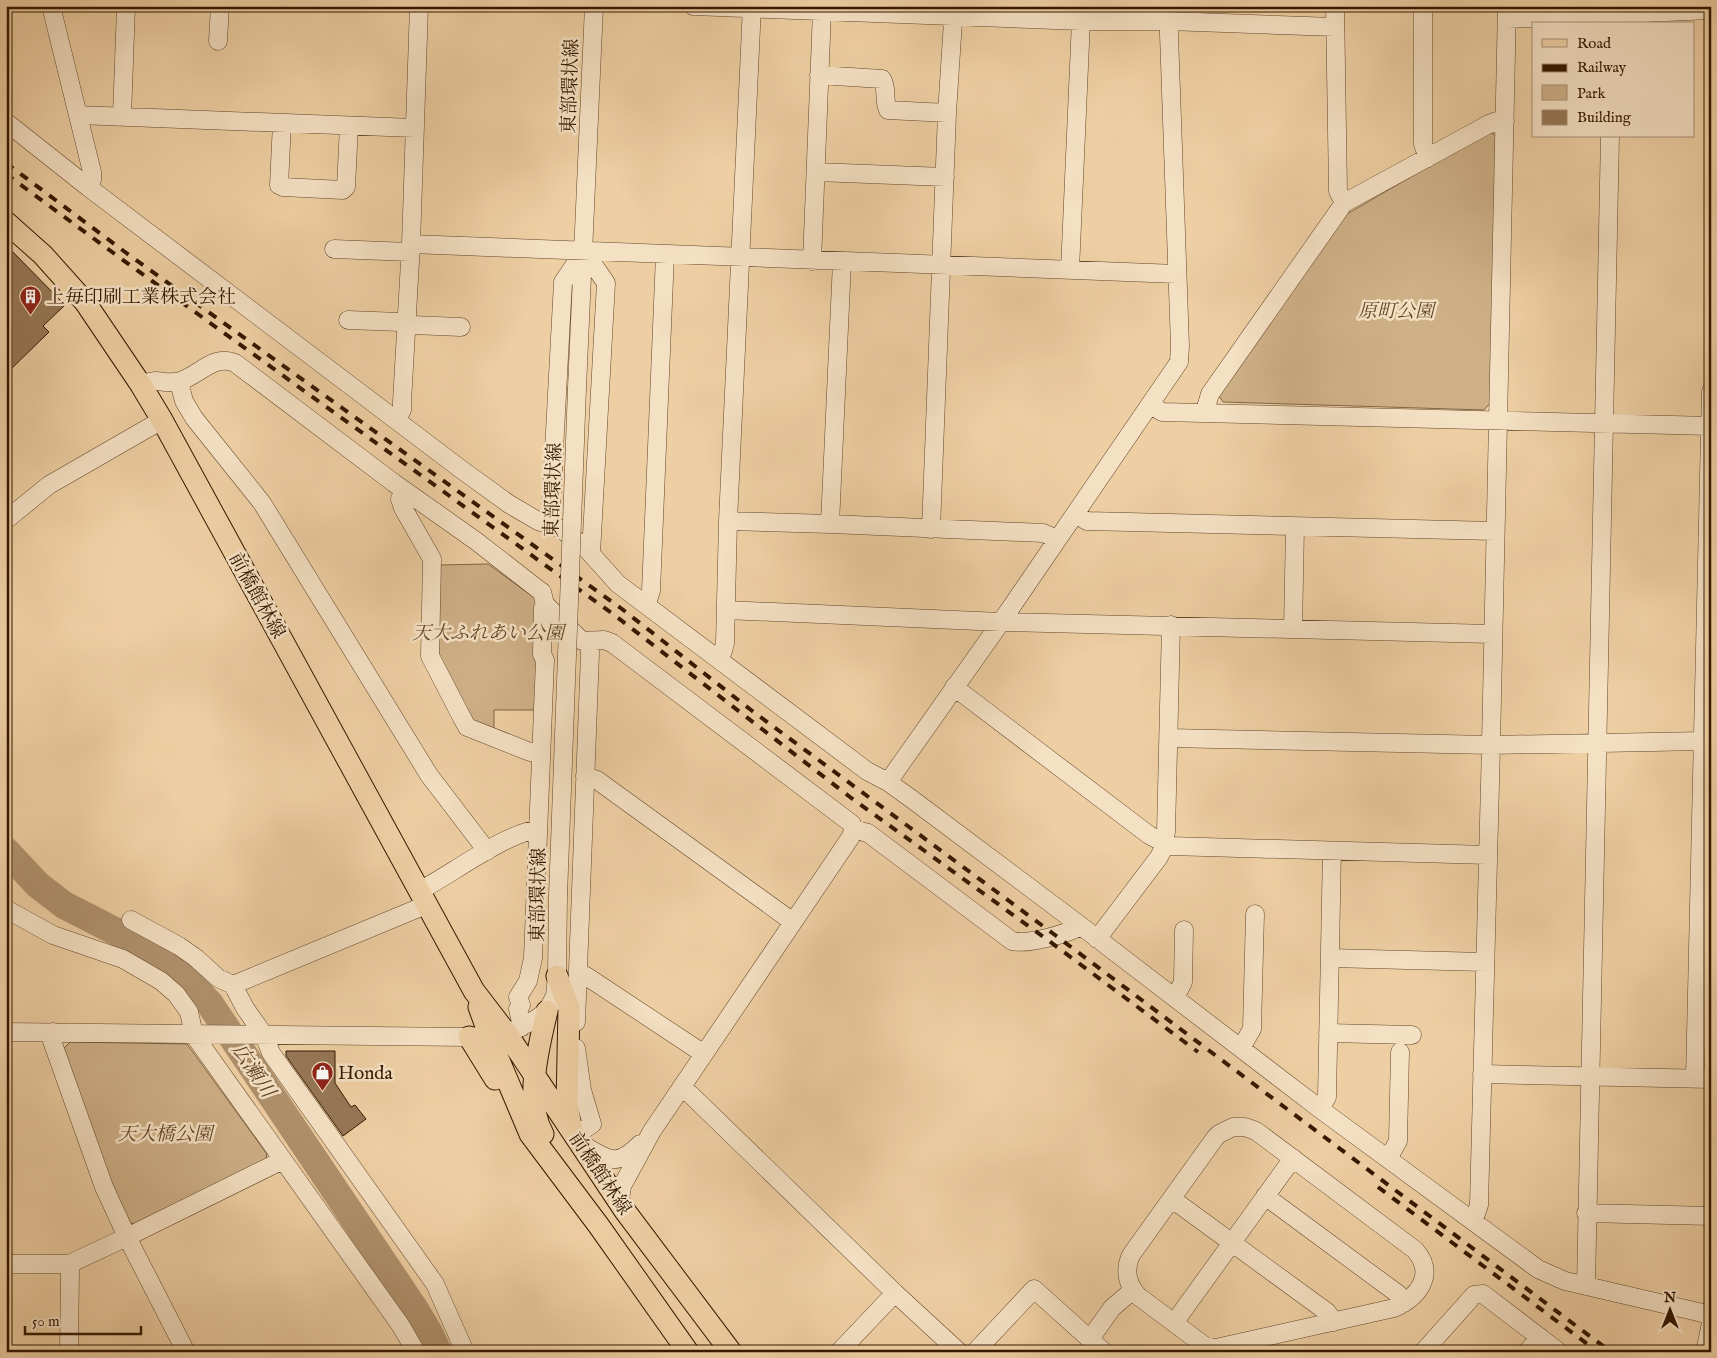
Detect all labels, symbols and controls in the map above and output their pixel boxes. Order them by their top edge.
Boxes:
legend [1532,22,1694,138]
text: Road [1577,34,1612,53]
street label: 東部環状線 [557,38,585,134]
text: Railway [1577,58,1627,77]
text: Park [1577,84,1607,103]
text: Building [1577,108,1632,127]
building icon: 上毎印刷工業株式会社 [18,284,42,315]
place label: 上毎印刷工業株式会社 [46,286,236,310]
park label: 原町公園 [1358,300,1437,324]
street label: 東部環状線 [540,442,568,538]
street label: 前橋館林線 [223,549,290,643]
park label: 天大ふれあい公園 [412,622,567,646]
street label: 東部環状線 [526,847,552,943]
water label: 広瀬川 [226,1039,281,1104]
shop icon: Honda [310,1060,334,1091]
place label: Honda [338,1062,393,1086]
park label: 天大橋公園 [117,1123,215,1147]
street label: 前橋館林線 [563,1128,636,1220]
north arrow [1644,1286,1694,1336]
text: N [1663,1289,1676,1307]
scale bar [25,1303,141,1335]
text: 50 m [32,1312,60,1331]

